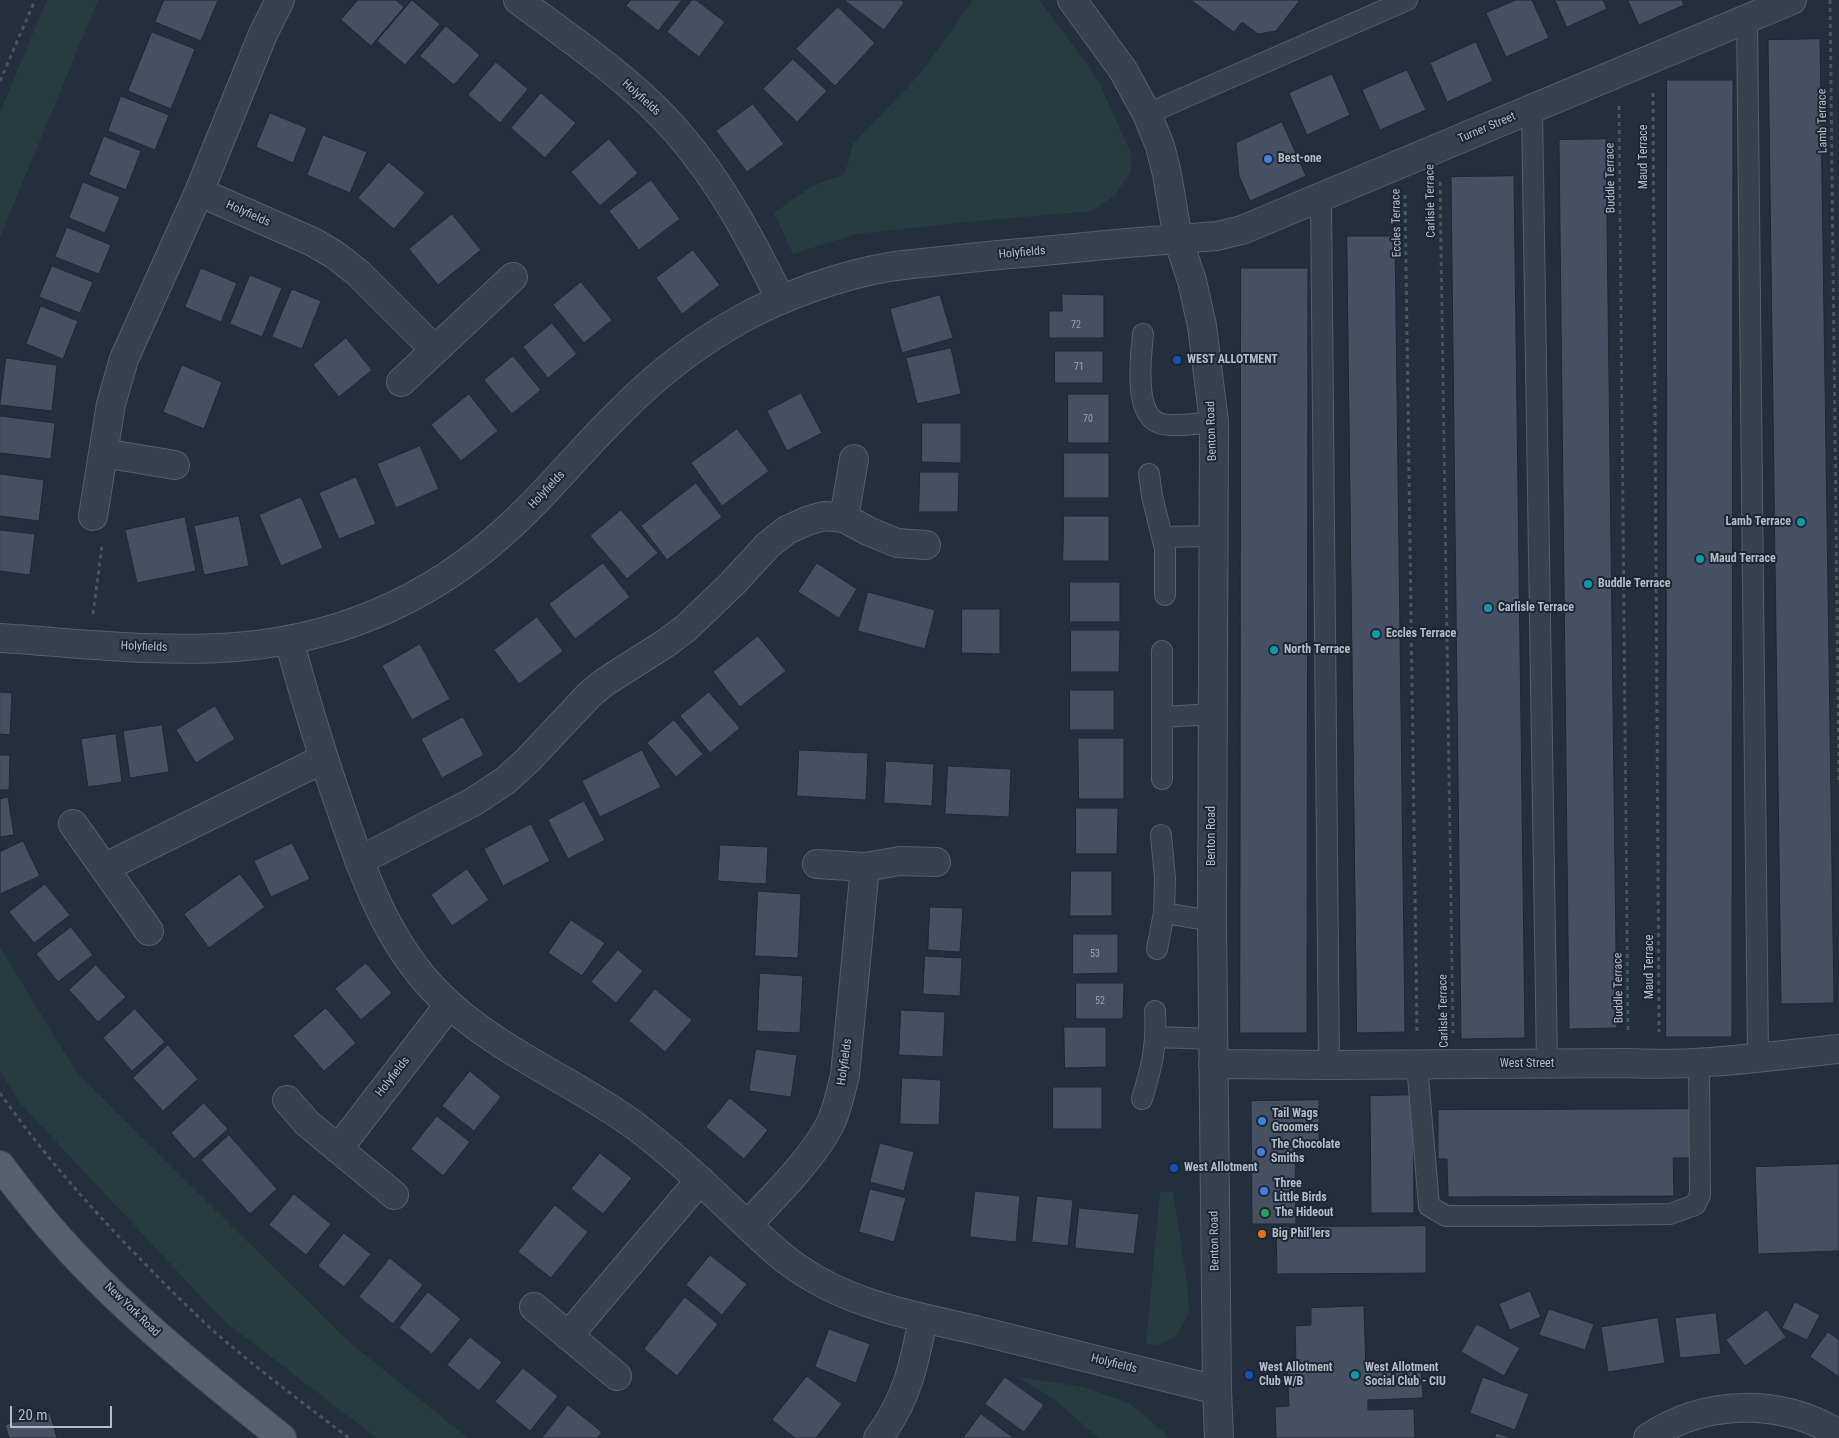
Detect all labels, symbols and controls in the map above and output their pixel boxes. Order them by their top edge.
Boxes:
street label: Holyfields [619,77,663,119]
street label: Lamb Terrace [1815,89,1831,153]
street label: Turner Street [1456,109,1518,147]
street label: Maud Terrace [1637,125,1651,189]
street label: Buddle Terrace [1603,143,1619,213]
place label: Best-one [1278,152,1322,166]
marker: Best-one [1262,153,1274,165]
street label: Carlisle Terrace [1423,164,1439,238]
street label: Eccles Terrace [1389,188,1405,258]
street label: Holyfields [224,198,272,230]
street label: Holyfields [998,244,1046,262]
house number: 72 [1071,319,1081,331]
place label: WEST ALLOTMENT [1187,353,1278,367]
marker: WEST ALLOTMENT [1171,354,1183,366]
house number: 71 [1074,361,1084,373]
street label: Benton Road [1204,401,1220,461]
house number: 70 [1083,413,1093,425]
street label: Holyfields [526,468,568,512]
place label: Lamb Terrace [1726,515,1791,529]
marker: Lamb Terrace [1795,516,1807,528]
place label: Maud Terrace [1710,552,1776,566]
marker: Maud Terrace [1694,553,1706,565]
place label: Buddle Terrace [1598,577,1670,591]
marker: Buddle Terrace [1582,578,1594,590]
place label: Carlisle Terrace [1498,601,1574,615]
marker: Carlisle Terrace [1482,602,1494,614]
place label: Eccles Terrace [1386,627,1456,641]
marker: Eccles Terrace [1370,628,1382,640]
street label: Holyfields [120,639,168,655]
place label: North Terrace [1284,643,1350,657]
marker: North Terrace [1268,644,1280,656]
street label: Benton Road [1205,806,1219,866]
street label: Maud Terrace [1643,935,1657,999]
house number: 53 [1090,948,1100,960]
street label: Buddle Terrace [1611,953,1627,1023]
street label: Carlisle Terrace [1436,974,1452,1048]
house number: 52 [1095,995,1105,1007]
street label: Holyfields [835,1038,855,1086]
street label: Holyfields [373,1054,413,1100]
street label: West Street [1500,1057,1554,1071]
place label: Tail Wags Groomers [1272,1107,1319,1135]
marker: Tail Wags Groomers [1256,1115,1268,1127]
place label: The Chocolate Smiths [1271,1138,1340,1166]
marker: The Chocolate Smiths [1255,1146,1267,1158]
place label: West Allotment [1184,1161,1258,1175]
marker: West Allotment [1168,1162,1180,1174]
place label: Three Little Birds [1274,1177,1327,1205]
marker: Three Little Birds [1258,1185,1270,1197]
place label: The Hideout [1275,1206,1334,1220]
marker: The Hideout [1259,1207,1271,1219]
street label: Benton Road [1207,1211,1223,1271]
place label: Big Phil’lers [1272,1227,1330,1241]
marker: Big Phil’lers [1256,1228,1268,1240]
street label: New York Road [101,1280,163,1340]
street label: Holyfields [1090,1351,1138,1377]
place label: West Allotment Club W/B [1259,1361,1333,1389]
place label: West Allotment Social Club - CIU [1365,1361,1446,1389]
marker: West Allotment Club W/B [1243,1369,1255,1381]
marker: West Allotment Social Club - CIU [1349,1369,1361,1381]
scale bar [12,1396,115,1428]
text: 20 m [18,1406,48,1424]

